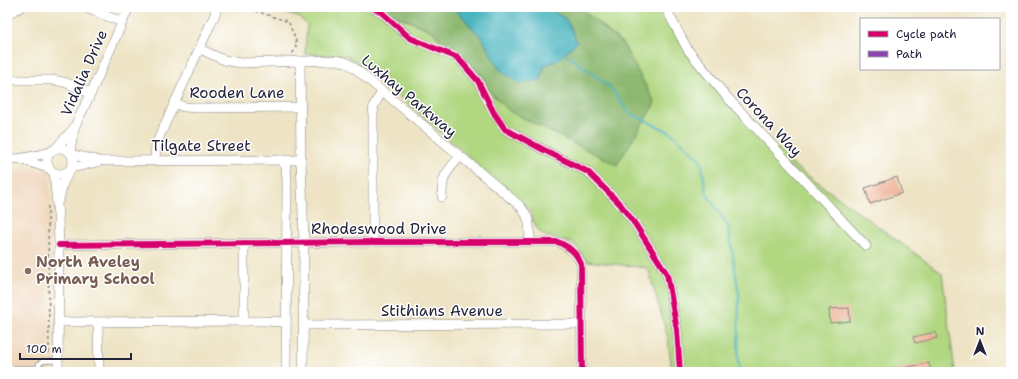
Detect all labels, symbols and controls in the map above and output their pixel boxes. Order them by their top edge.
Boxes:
legend [860,18,1000,70]
text: Cycle path [896,26,957,42]
street label: Vidalia Drive [56,27,112,119]
text: Path [896,46,922,62]
street label: Luxhay Parkway [357,50,461,142]
street label: Rooden Lane [189,83,285,103]
street label: Corona Way [732,83,806,161]
street label: Tilgate Street [151,136,251,156]
street label: Rhodeswood Drive [311,219,447,239]
place label: North Aveley Primary School [36,252,155,289]
marker: North Aveley Primary School [23,266,33,276]
street label: Stithians Avenue [381,301,503,321]
north arrow [960,321,1000,361]
text: N [976,324,985,339]
scale bar [20,335,131,361]
text: 100 m [26,341,62,357]

